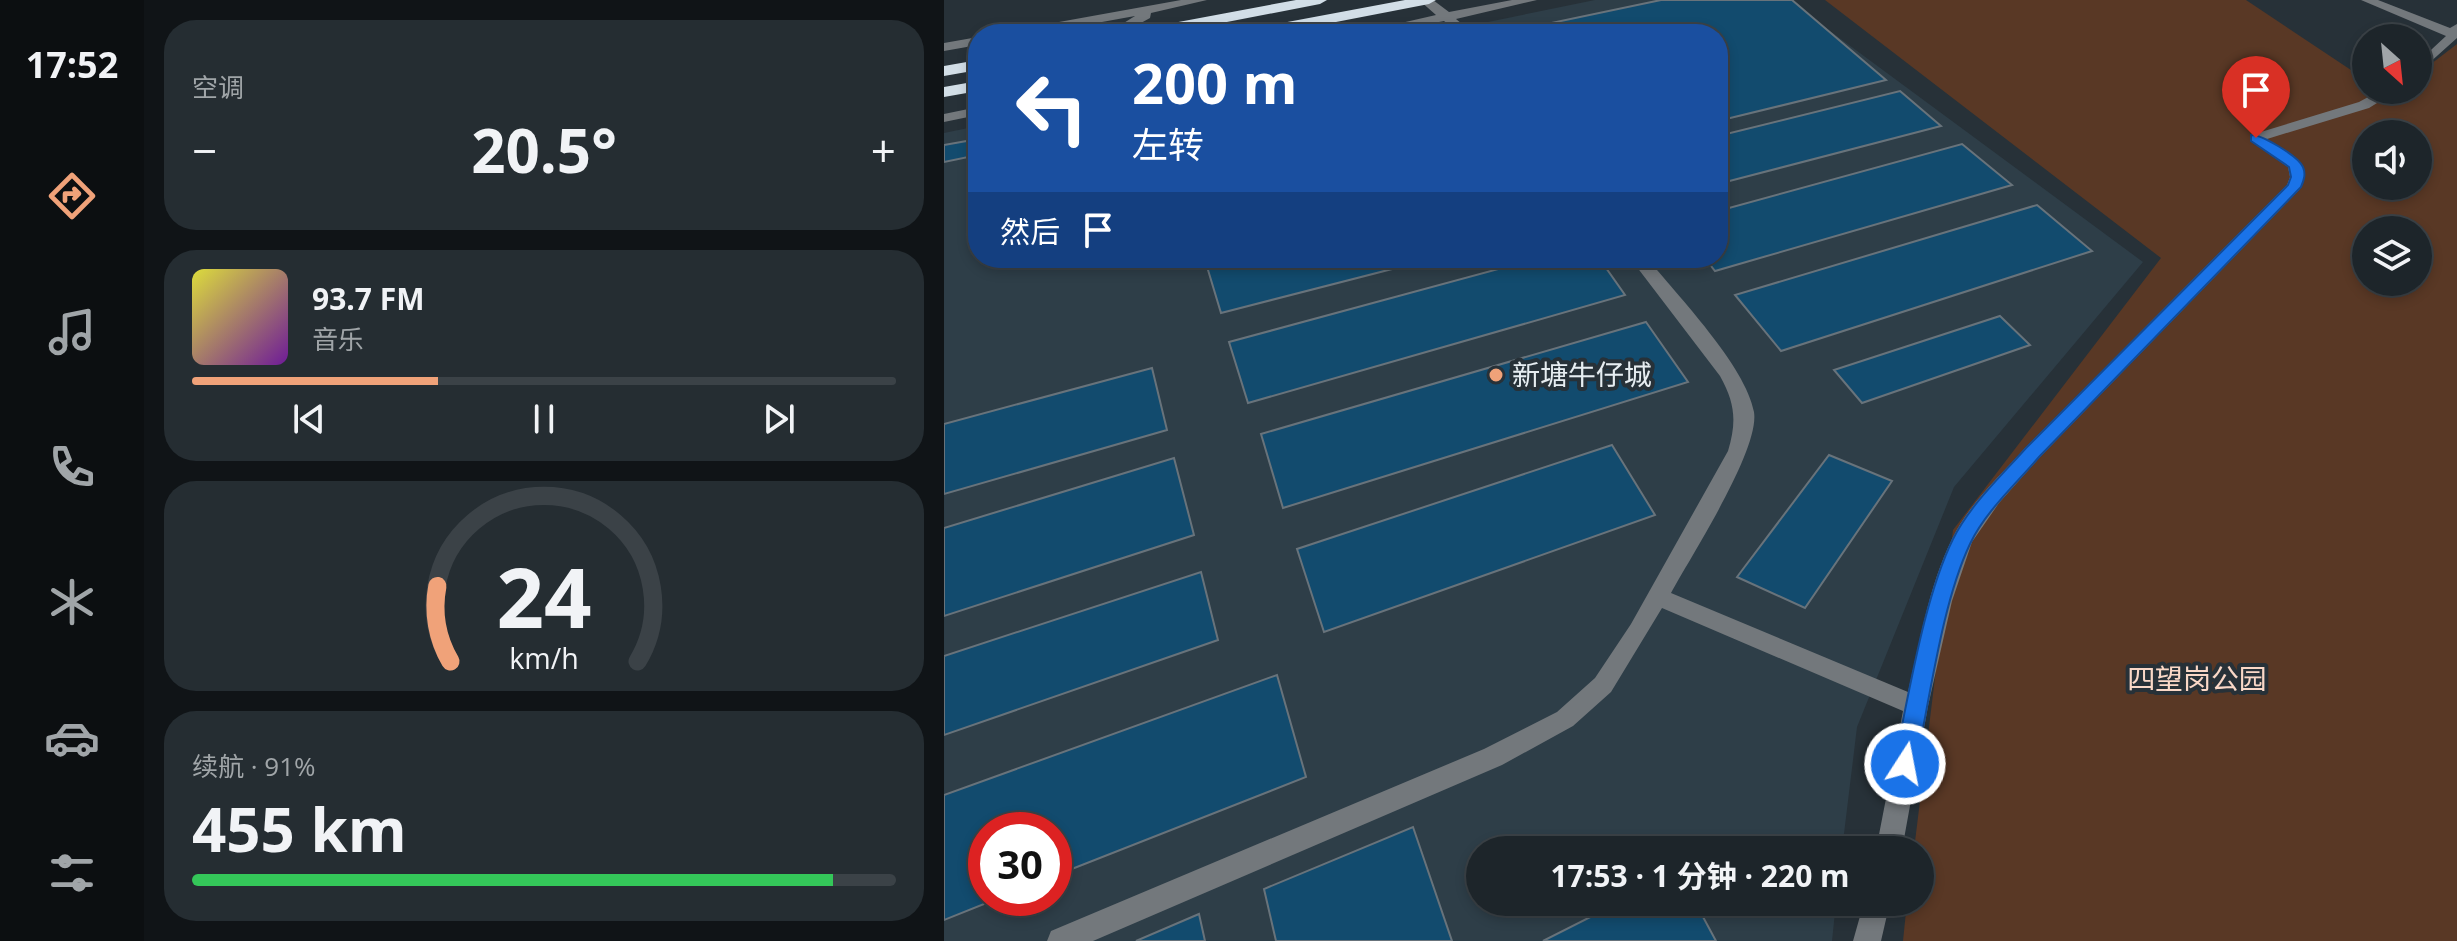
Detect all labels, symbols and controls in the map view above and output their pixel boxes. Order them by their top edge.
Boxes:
north arrow [2352,24,2432,104]
map controls [2352,24,2432,296]
text: 17:52 [26,40,118,89]
text: 200 m [1132,44,1298,120]
icon: left [1000,56,1104,160]
pin [2222,56,2290,138]
icon: arrive [2234,68,2278,112]
text: 空调 [192,69,244,105]
text: 20.5° [471,109,617,191]
text: − [192,120,217,180]
text: + [871,120,896,180]
text: 左转 [1132,120,1204,169]
button: sound [2352,120,2432,200]
icon: directions [44,168,100,224]
icon: arrive [1076,208,1120,252]
text: 然后 [1000,211,1060,252]
button: layers [2352,216,2432,296]
text: 93.7 FM [312,278,425,319]
icon: music [44,304,100,360]
text: 音乐 [312,321,364,357]
place label: 新塘牛仔城 [1512,355,1652,393]
marker: 新塘牛仔城 [1487,366,1505,384]
icon: previous [287,397,331,441]
icon: pause [522,397,566,441]
icon: next [757,397,801,441]
icon: phone [44,439,100,495]
text: 24 [496,538,592,651]
icon: climate [44,574,100,630]
text: km/h [509,638,579,677]
park label: 四望岗公园 [2127,659,2267,697]
icon: car [44,710,100,766]
position arrow [1863,722,1947,806]
text: 续航 · 91% [192,748,316,784]
text: 455 km [192,788,407,870]
speed limit sign: 30 [968,812,1072,916]
icon: filters [44,845,100,901]
text: 17:53 · 1 分钟 · 220 m [1550,855,1850,896]

